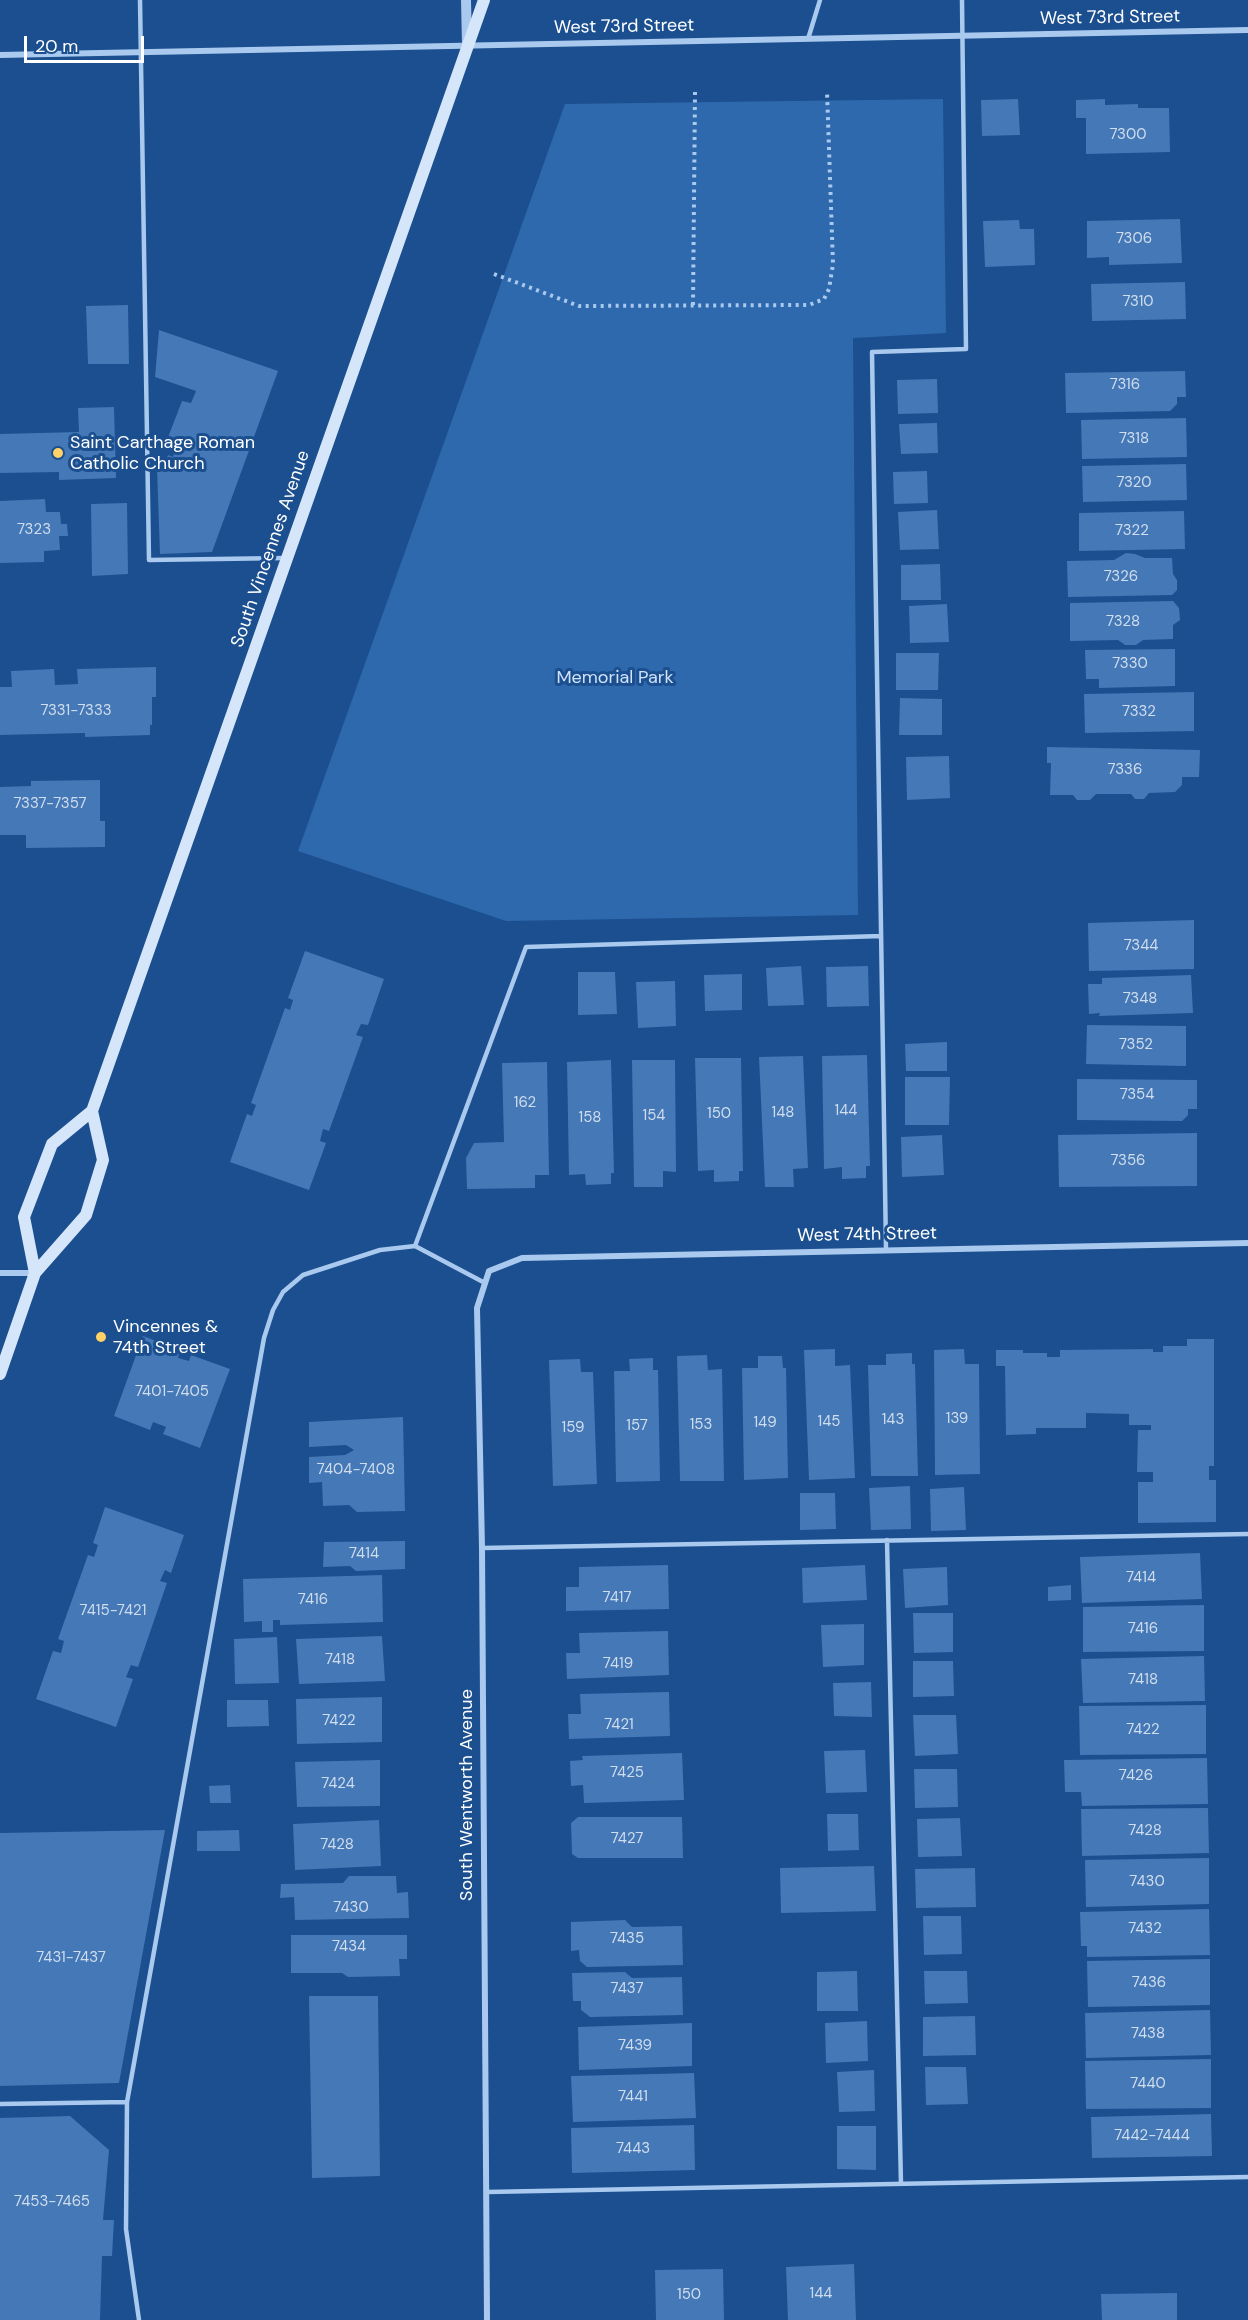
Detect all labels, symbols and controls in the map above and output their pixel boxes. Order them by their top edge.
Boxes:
street label: West 73rd Street [1040,6,1180,30]
street label: West 73rd Street [554,15,694,39]
scale bar [27,24,147,62]
text: 20 m [35,34,78,58]
house number: 7300 [1109,126,1147,144]
house number: 7306 [1116,230,1152,248]
house number: 7310 [1122,293,1154,311]
house number: 7316 [1110,376,1140,394]
house number: 7318 [1119,430,1149,448]
place label: Saint Carthage Roman Catholic Church [70,432,255,474]
marker: Saint Carthage Roman Catholic Church [51,446,65,460]
street label: South Vincennes Avenue [227,448,315,650]
house number: 7320 [1116,474,1152,492]
house number: 7323 [17,521,51,539]
house number: 7322 [1115,522,1149,540]
house number: 7326 [1104,568,1138,586]
house number: 7328 [1106,613,1140,631]
house number: 7330 [1112,655,1148,673]
park label: Memorial Park [556,667,674,689]
house number: 7331-7333 [40,702,112,720]
house number: 7332 [1122,703,1156,721]
house number: 7336 [1108,761,1142,779]
house number: 7337-7357 [13,795,87,813]
house number: 7344 [1124,937,1158,955]
house number: 7348 [1123,990,1157,1008]
house number: 7352 [1119,1036,1153,1054]
house number: 7354 [1120,1086,1154,1104]
house number: 162 [514,1094,536,1112]
house number: 144 [835,1102,857,1120]
house number: 148 [772,1104,794,1122]
house number: 150 [707,1105,731,1123]
house number: 154 [643,1107,665,1125]
house number: 158 [579,1109,601,1127]
house number: 7356 [1110,1152,1146,1170]
street label: West 74th Street [797,1223,937,1247]
place label: Vincennes & 74th Street [113,1316,218,1358]
marker: Vincennes & 74th Street [94,1330,108,1344]
house number: 7401-7405 [135,1383,209,1401]
house number: 139 [946,1410,968,1428]
house number: 143 [882,1411,904,1429]
house number: 145 [818,1413,840,1431]
house number: 149 [753,1414,777,1432]
house number: 153 [690,1416,712,1434]
house number: 157 [626,1417,648,1435]
house number: 159 [562,1419,584,1437]
house number: 7404-7408 [317,1461,395,1479]
house number: 7414 [349,1545,379,1563]
house number: 7414 [1126,1569,1156,1587]
house number: 7417 [603,1589,631,1607]
house number: 7416 [298,1591,328,1609]
house number: 7415-7421 [80,1602,146,1620]
house number: 7416 [1128,1620,1158,1638]
house number: 7418 [325,1651,355,1669]
house number: 7419 [603,1655,633,1673]
house number: 7418 [1128,1671,1158,1689]
street label: South Wentworth Avenue [456,1689,478,1901]
house number: 7422 [322,1712,356,1730]
house number: 7421 [604,1716,634,1734]
house number: 7422 [1126,1721,1160,1739]
house number: 7425 [610,1764,644,1782]
house number: 7426 [1119,1767,1153,1785]
house number: 7424 [321,1775,355,1793]
house number: 7428 [1128,1822,1162,1840]
house number: 7427 [611,1830,643,1848]
house number: 7428 [320,1836,354,1854]
house number: 7430 [1129,1873,1165,1891]
house number: 7430 [333,1899,369,1917]
house number: 7432 [1128,1920,1162,1938]
house number: 7435 [610,1930,644,1948]
house number: 7434 [332,1938,366,1956]
house number: 7431-7437 [36,1949,106,1967]
house number: 7436 [1132,1974,1166,1992]
house number: 7437 [611,1980,643,1998]
house number: 7438 [1131,2025,1165,2043]
house number: 7439 [618,2037,652,2055]
house number: 7440 [1130,2075,1166,2093]
house number: 7441 [618,2088,648,2106]
house number: 7442-7444 [1114,2127,1190,2145]
house number: 7443 [616,2140,650,2158]
house number: 7453-7465 [14,2193,90,2211]
house number: 144 [810,2285,832,2303]
house number: 150 [677,2286,701,2304]

